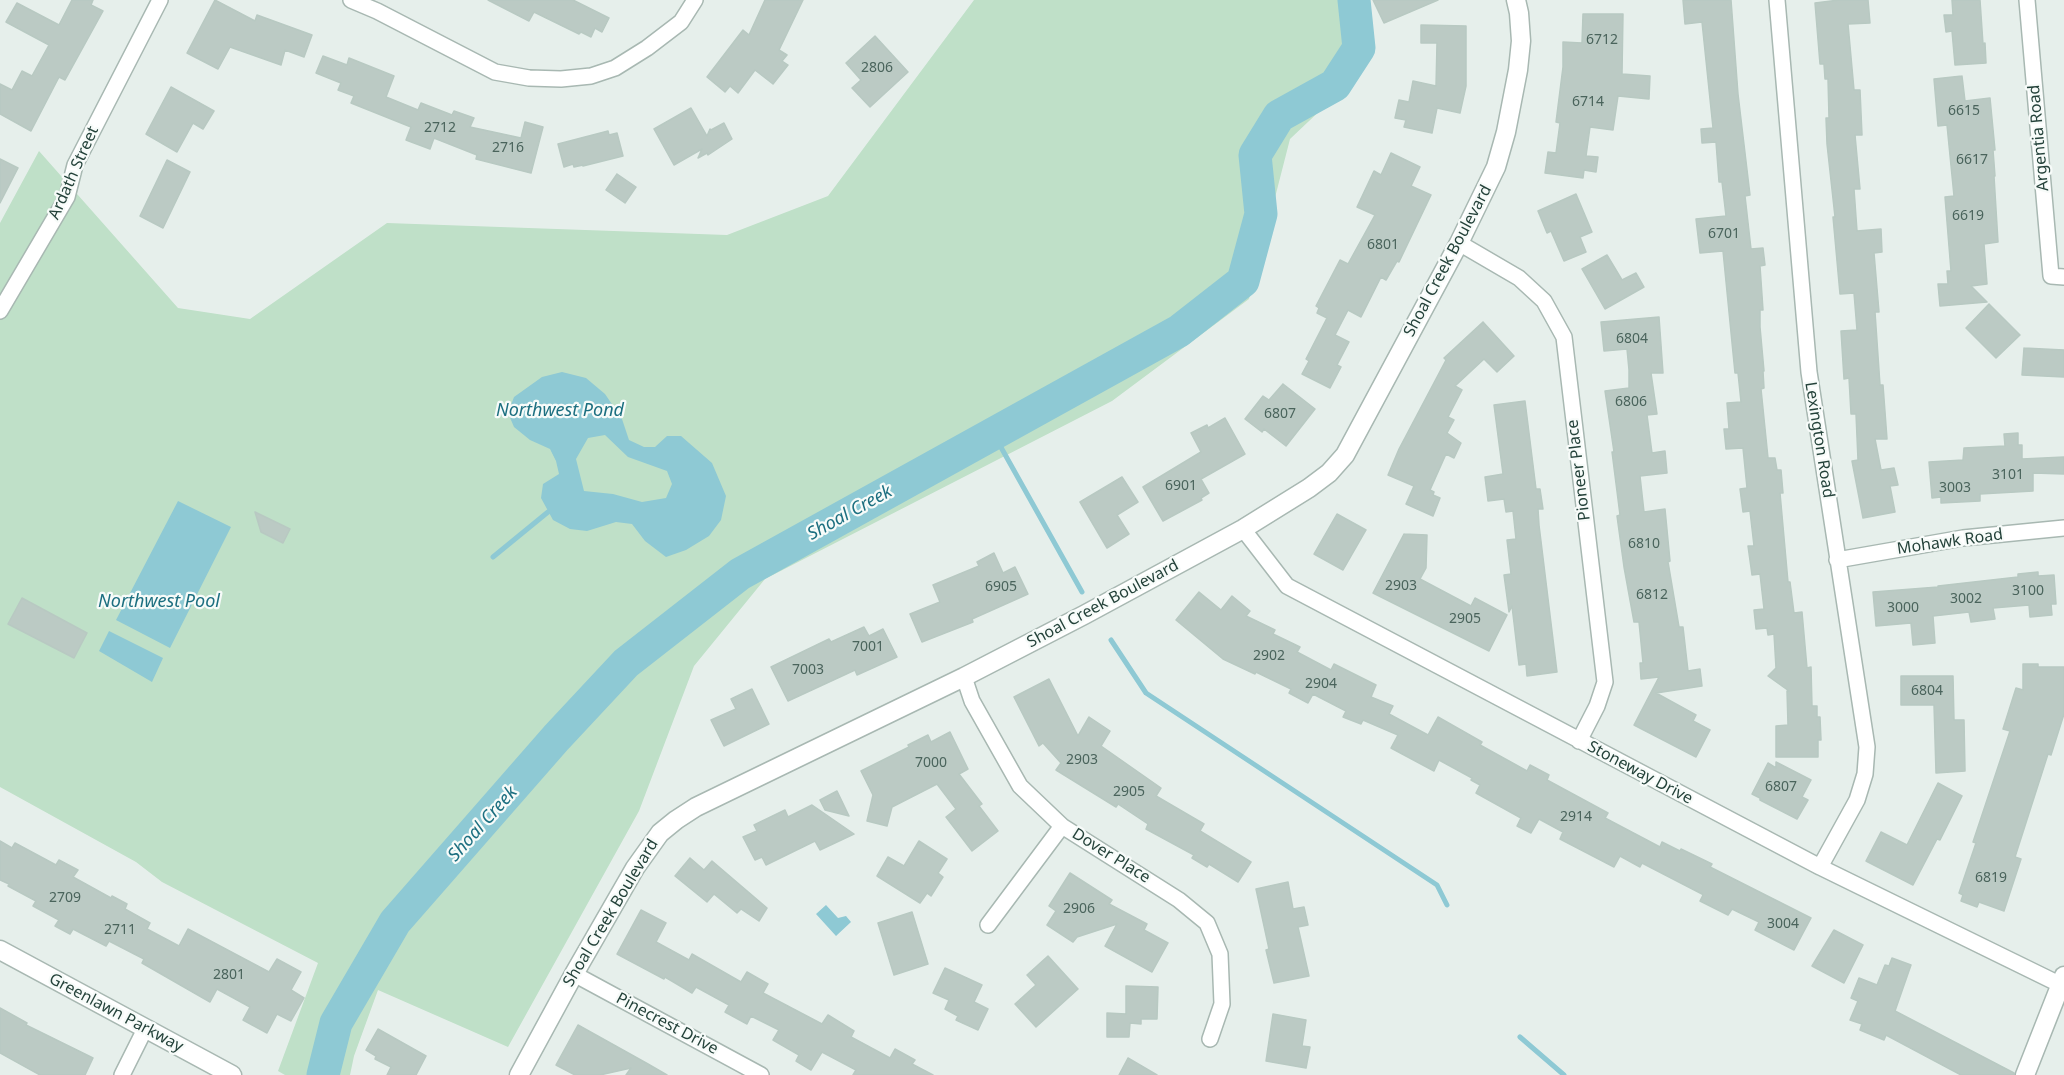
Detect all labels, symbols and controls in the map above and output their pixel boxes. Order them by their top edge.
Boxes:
house number: 6712 [1586,32,1618,48]
house number: 2806 [861,60,893,76]
street label: Argentia Road [2025,84,2053,192]
house number: 6714 [1572,94,1604,110]
house number: 6615 [1948,103,1980,119]
house number: 2712 [424,120,456,136]
street label: Ardath Street [45,123,103,223]
house number: 2716 [492,140,524,156]
house number: 6617 [1956,152,1988,168]
street label: Shoal Creek Boulevard [1400,182,1496,340]
house number: 6619 [1952,208,1984,224]
house number: 6701 [1708,226,1740,242]
house number: 6801 [1367,237,1399,253]
house number: 6804 [1616,331,1648,347]
street label: Lexington Road [1800,381,1838,499]
house number: 6806 [1615,394,1647,410]
water label: Northwest Pond [496,400,624,422]
house number: 6807 [1264,406,1296,422]
street label: Pioneer Place [1563,418,1595,522]
house number: 3101 [1992,467,2024,483]
house number: 6901 [1165,478,1197,494]
house number: 3003 [1939,480,1971,496]
water label: Shoal Creek [804,481,896,545]
street label: Mohawk Road [1896,525,2004,559]
house number: 6810 [1628,536,1660,552]
street label: Shoal Creek Boulevard [1024,556,1182,652]
house number: 2903 [1385,578,1417,594]
house number: 6905 [985,579,1017,595]
house number: 3100 [2012,583,2044,599]
house number: 6812 [1636,587,1668,603]
water label: Northwest Pool [98,591,220,613]
house number: 3002 [1950,591,1982,607]
house number: 3000 [1887,600,1919,616]
house number: 2905 [1449,611,1481,627]
house number: 7001 [852,639,884,655]
house number: 2902 [1253,648,1285,664]
house number: 7003 [792,662,824,678]
house number: 2904 [1305,676,1337,692]
house number: 6804 [1911,683,1943,699]
street label: Stoneway Drive [1584,737,1696,809]
house number: 2903 [1066,752,1098,768]
house number: 7000 [915,755,947,771]
house number: 6807 [1765,779,1797,795]
water label: Shoal Creek [444,782,522,866]
house number: 2905 [1113,784,1145,800]
house number: 2914 [1560,809,1592,825]
street label: Dover Place [1068,824,1154,888]
street label: Shoal Creek Boulevard [559,836,663,990]
house number: 6819 [1975,870,2007,886]
house number: 2709 [49,890,81,906]
house number: 2906 [1063,901,1095,917]
house number: 3004 [1767,916,1799,932]
house number: 2711 [104,922,136,938]
house number: 2801 [213,967,245,983]
street label: Greenlawn Parkway [46,970,186,1056]
street label: Pinecrest Drive [613,989,721,1059]

